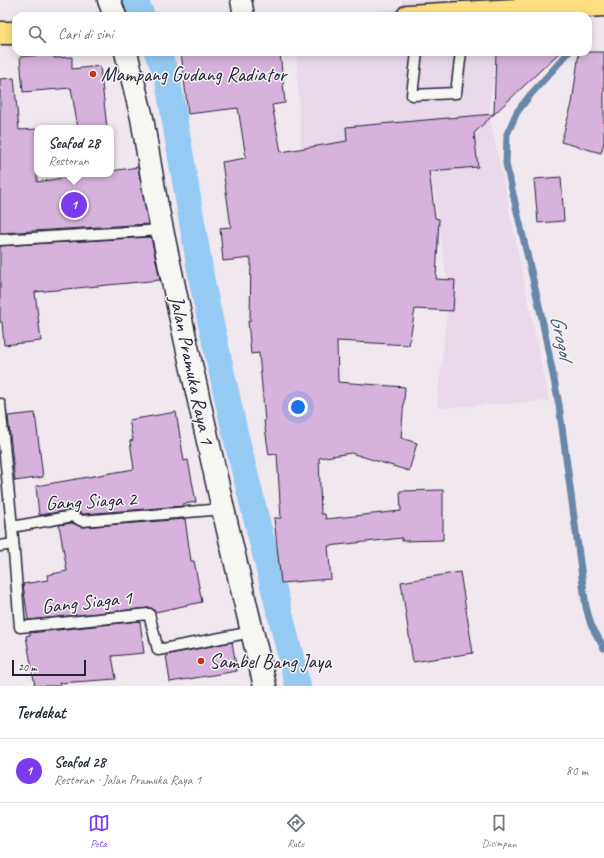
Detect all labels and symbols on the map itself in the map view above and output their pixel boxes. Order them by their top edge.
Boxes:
place label: Mampang Gudang Radiator [101,62,288,87]
marker: Mampang Gudang Radiator [88,69,98,79]
pin: 1 [61,190,87,220]
street label: Jalan Pramuka Raya 1 [164,292,220,448]
water label: Grogol [545,313,581,367]
your location [288,397,308,417]
street label: Gang Siaga 2 [45,486,139,516]
street label: Gang Siaga 1 [41,585,134,619]
place label: Sambel Bang Jaya [209,649,333,674]
marker: Sambel Bang Jaya [196,656,206,666]
scale bar [12,658,86,677]

